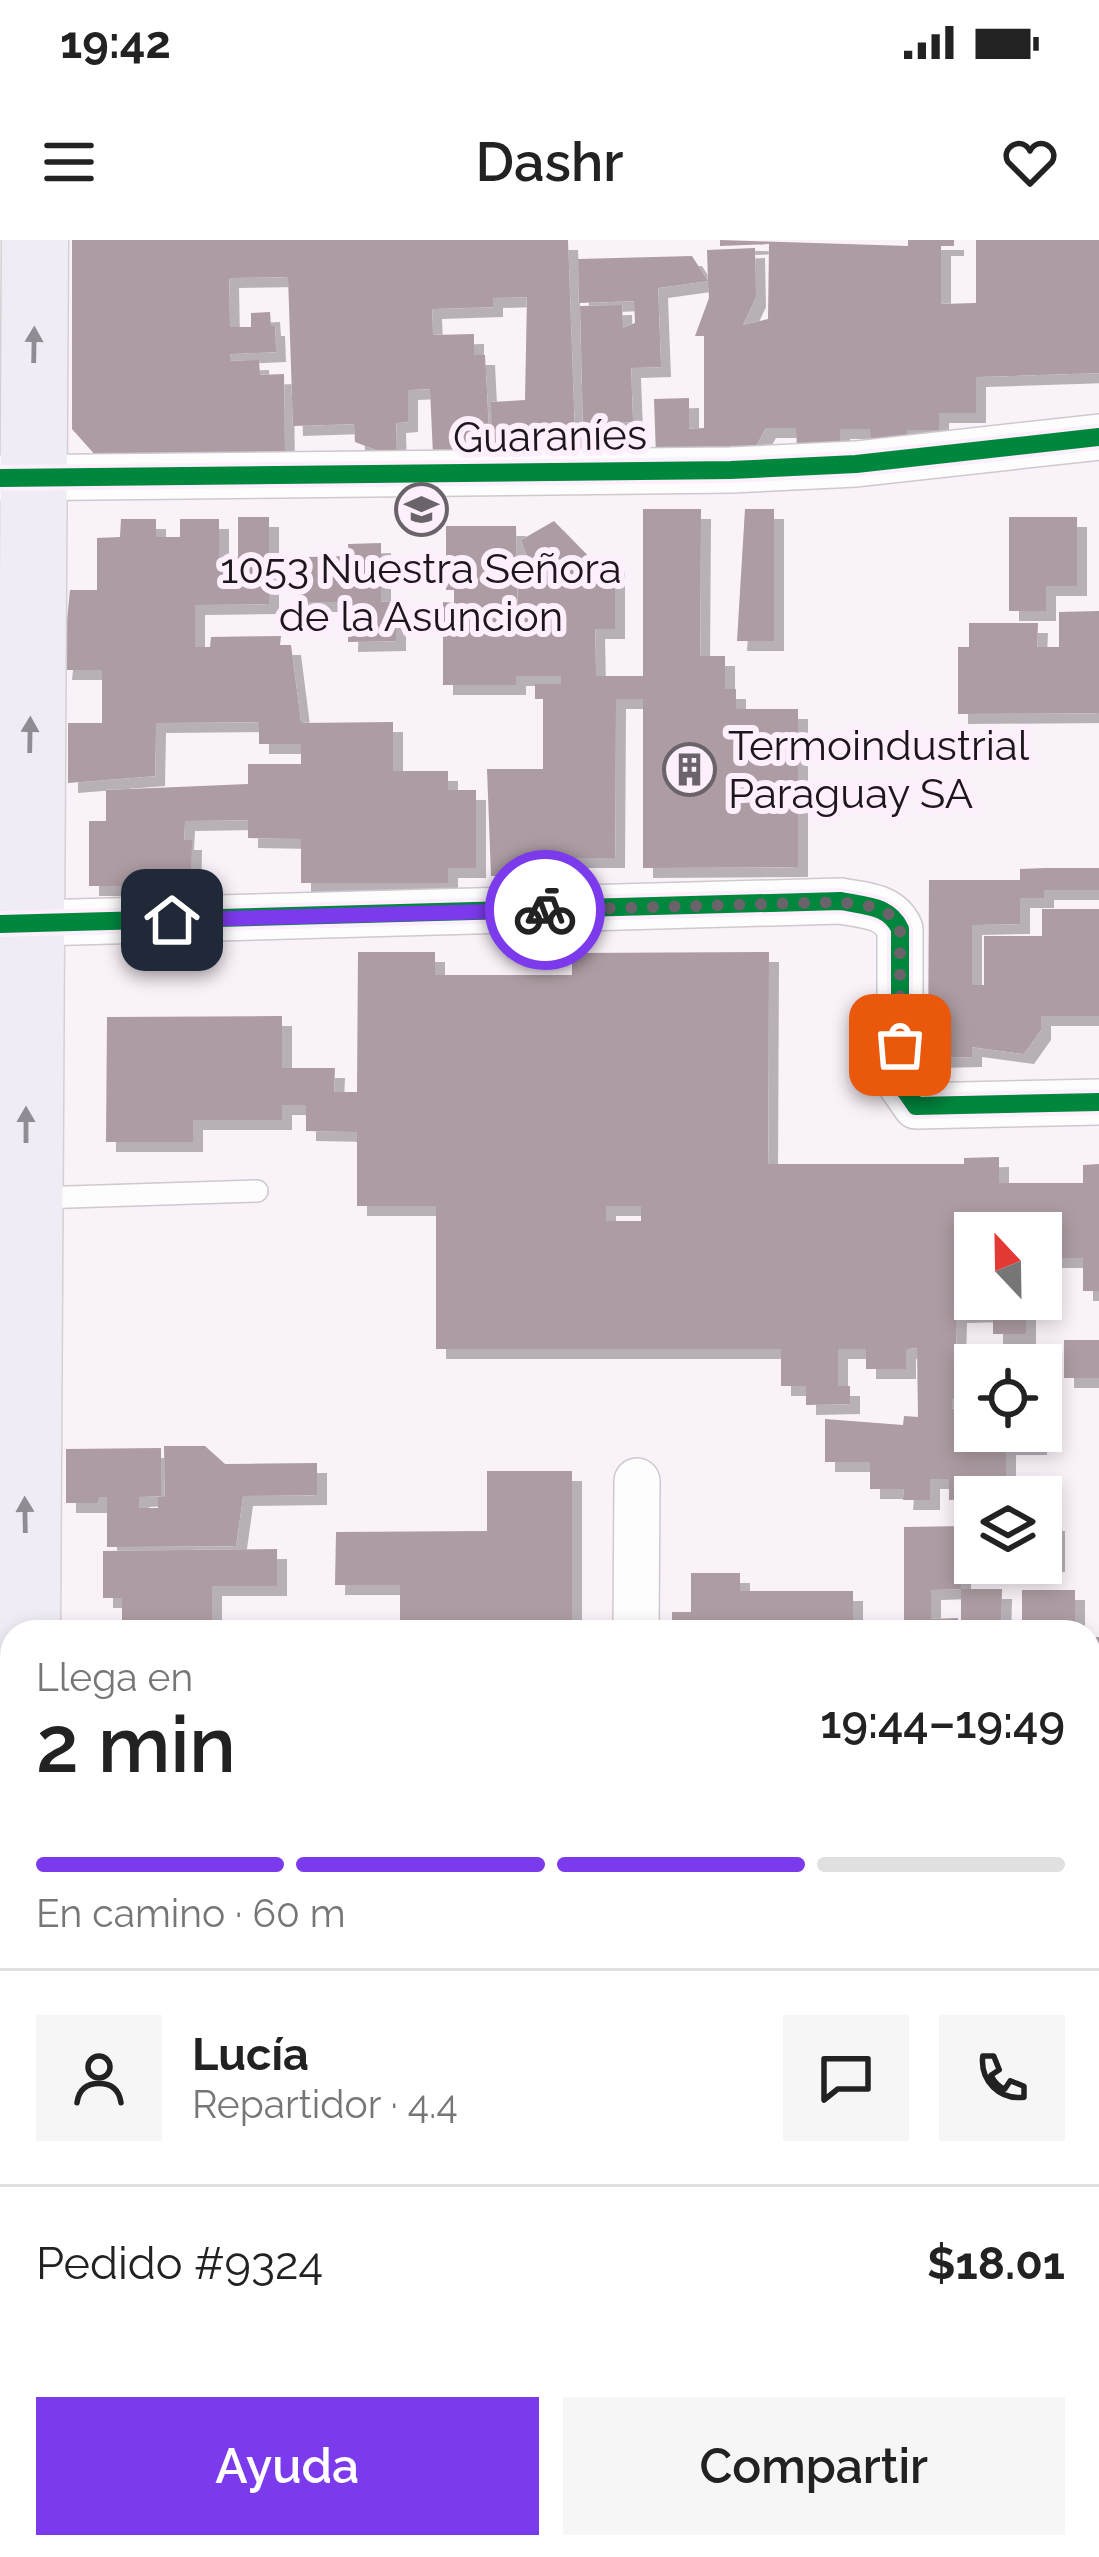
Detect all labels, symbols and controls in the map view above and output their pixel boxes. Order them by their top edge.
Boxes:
text: 19:42 [60,16,171,69]
icon: menu [36,129,102,195]
icon: heart [997,129,1063,195]
text: Dashr [476,130,623,194]
one-way arrow [24,325,44,363]
street label: Guaraníes [453,410,647,462]
school or university icon: 1053 Nuestra Señora de la Asuncion [393,481,449,537]
place label: 1053 Nuestra Señora de la Asuncion [220,544,622,641]
one-way arrow [20,715,40,753]
place label: Termoindustrial Paraguay SA [728,721,1030,818]
building icon: Termoindustrial Paraguay SA [661,741,717,797]
courier [485,850,605,970]
pin [121,869,223,971]
icon: bike [512,877,578,943]
icon: home [139,887,205,953]
pin [849,994,951,1096]
icon: bag [867,1012,933,1078]
one-way arrow [16,1105,36,1143]
north arrow [954,1212,1062,1320]
map controls [954,1212,1062,1584]
button: locate [954,1344,1062,1452]
button: layers [954,1476,1062,1584]
one-way arrow [16,1495,35,1533]
text: Llega en [36,1654,193,1700]
text: 19:44–19:49 [820,1696,1065,1749]
text: 2 min [36,1699,236,1790]
text: En camino · 60 m [36,1890,346,1936]
button: person [36,2015,162,2141]
button: chat [783,2015,909,2141]
button: phone [939,2015,1065,2141]
text: Lucía [192,2028,309,2081]
text: Repartidor · 4.4 [192,2081,458,2127]
text: Pedido #9324 [36,2237,323,2290]
text: $18.01 [927,2237,1065,2290]
button: Ayuda [36,2397,539,2535]
button: Compartir [563,2397,1065,2535]

